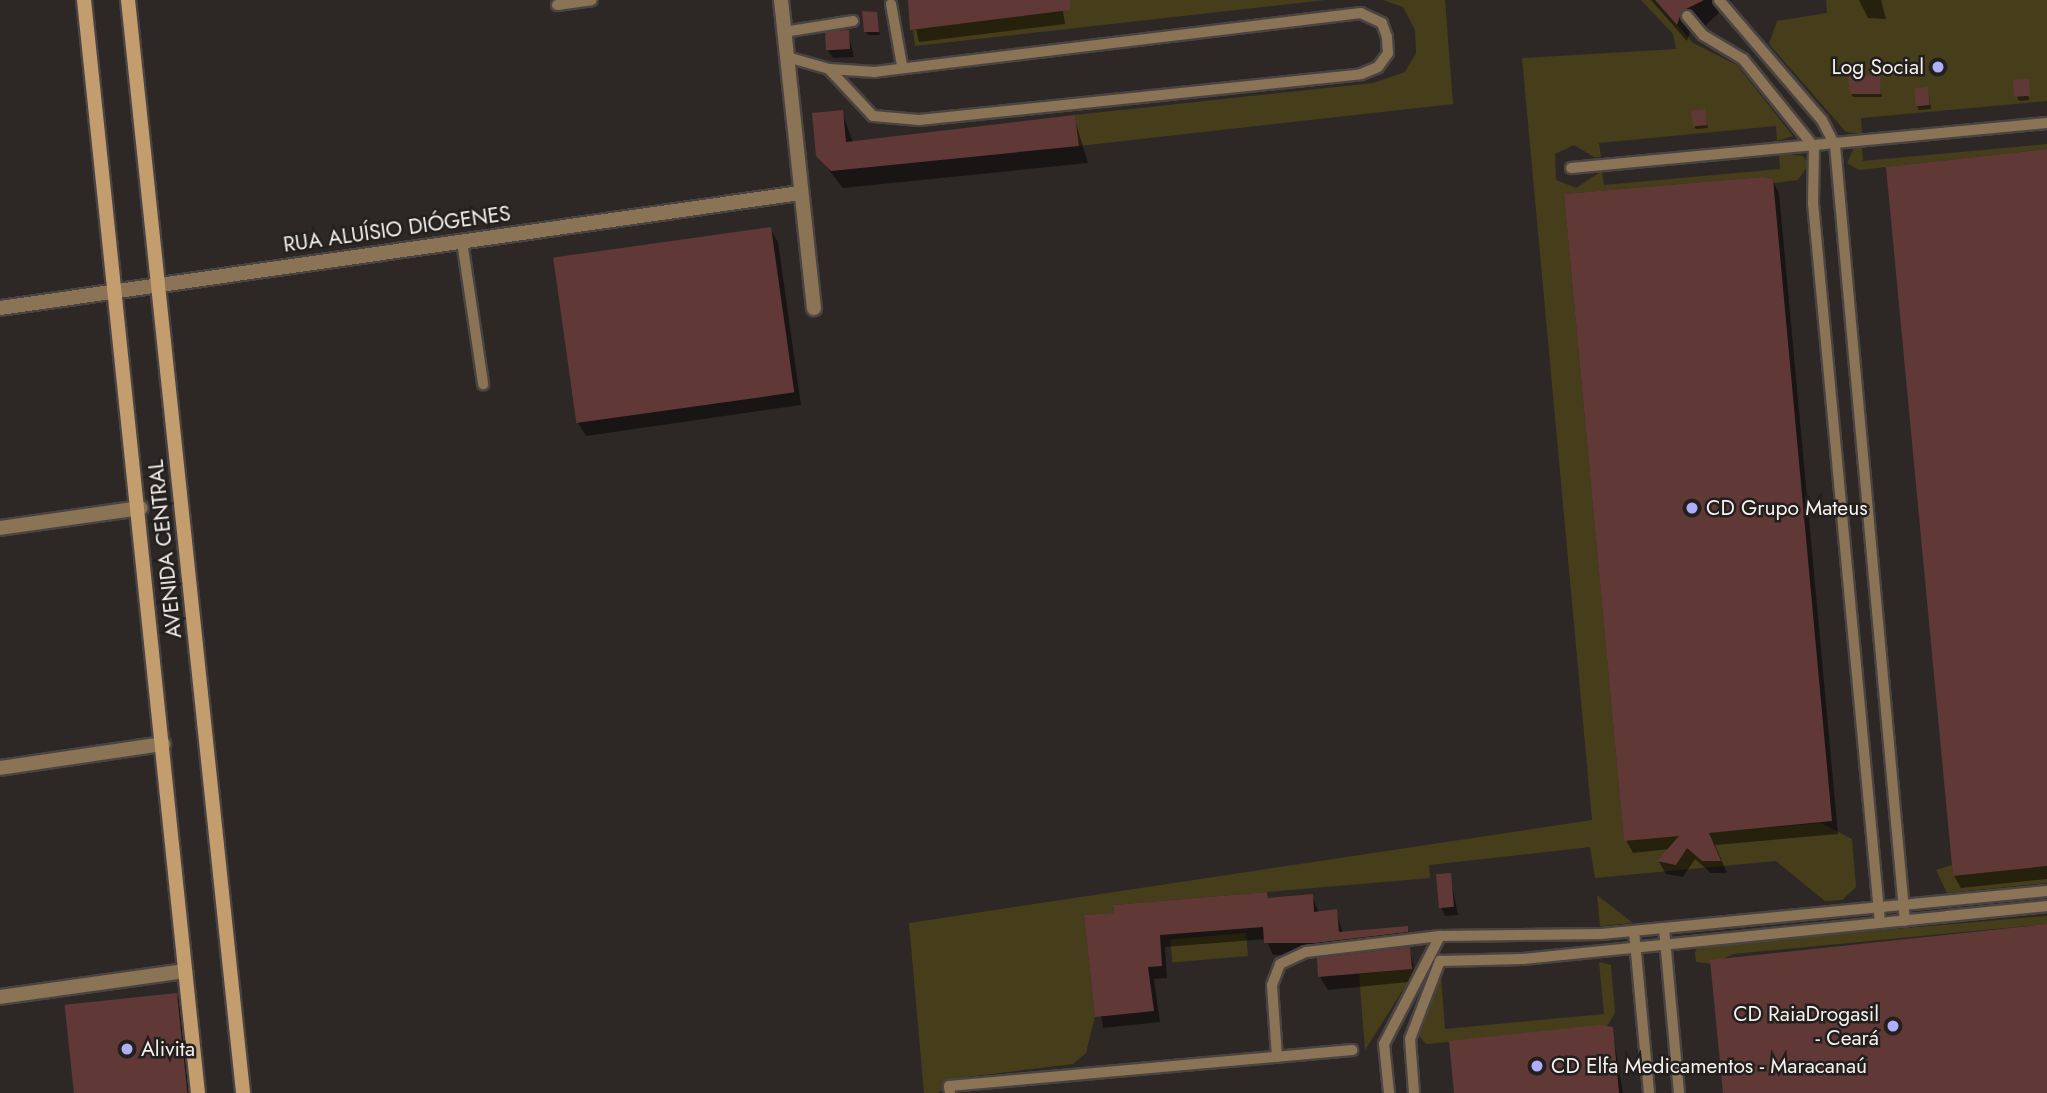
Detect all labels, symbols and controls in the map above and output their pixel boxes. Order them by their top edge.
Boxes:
place label: Log Social [1831,54,1924,80]
marker: Log Social [1930,59,1946,75]
street label: RUA ALUÍSIO DIÓGENES [282,201,512,257]
street label: AVENIDA CENTRAL [143,458,187,640]
place label: CD Grupo Mateus [1706,495,1868,521]
marker: CD Grupo Mateus [1684,500,1700,516]
place label: CD RaiaDrogasil - Ceará [1733,1001,1879,1051]
marker: CD RaiaDrogasil - Ceará [1885,1018,1901,1034]
place label: Alivita [141,1036,195,1062]
marker: Alivita [119,1041,135,1057]
place label: CD Elfa Medicamentos - Maracanaú [1551,1053,1867,1079]
marker: CD Elfa Medicamentos - Maracanaú [1529,1058,1545,1074]

